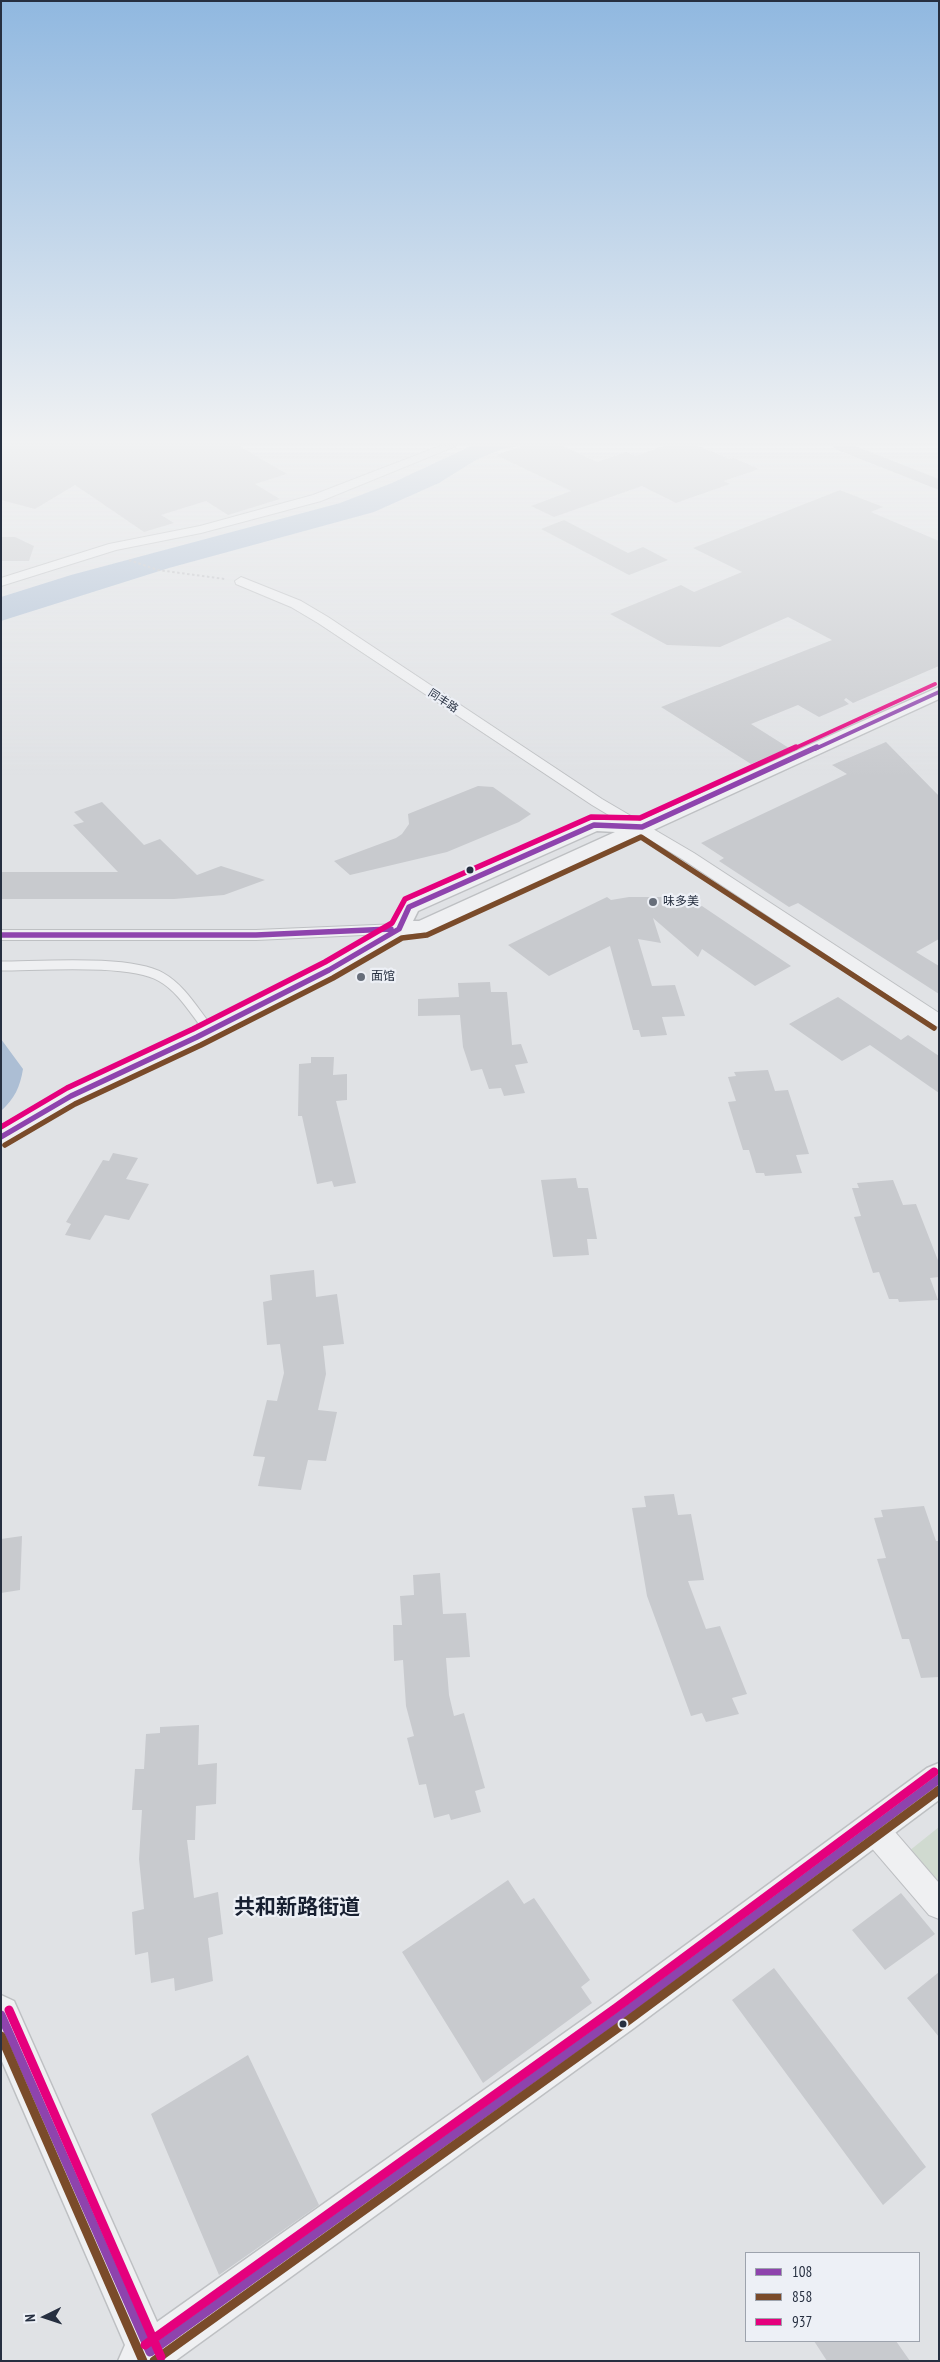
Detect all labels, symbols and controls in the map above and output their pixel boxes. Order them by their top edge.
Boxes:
street label: 同丰路 [426,686,460,716]
unlabelled marker [465,865,475,875]
place label: 味多美 [663,895,699,909]
marker: 味多美 [647,896,659,908]
place label: 面馆 [371,970,395,984]
marker: 面馆 [355,971,367,983]
district label: 共和新路街道 [234,1895,360,1921]
unlabelled marker [618,2019,628,2029]
legend [745,2252,920,2342]
text: 108 [792,2262,812,2281]
text: 858 [792,2287,812,2306]
north arrow [20,2292,70,2342]
text: 937 [792,2312,812,2331]
text: N [21,2314,39,2322]

